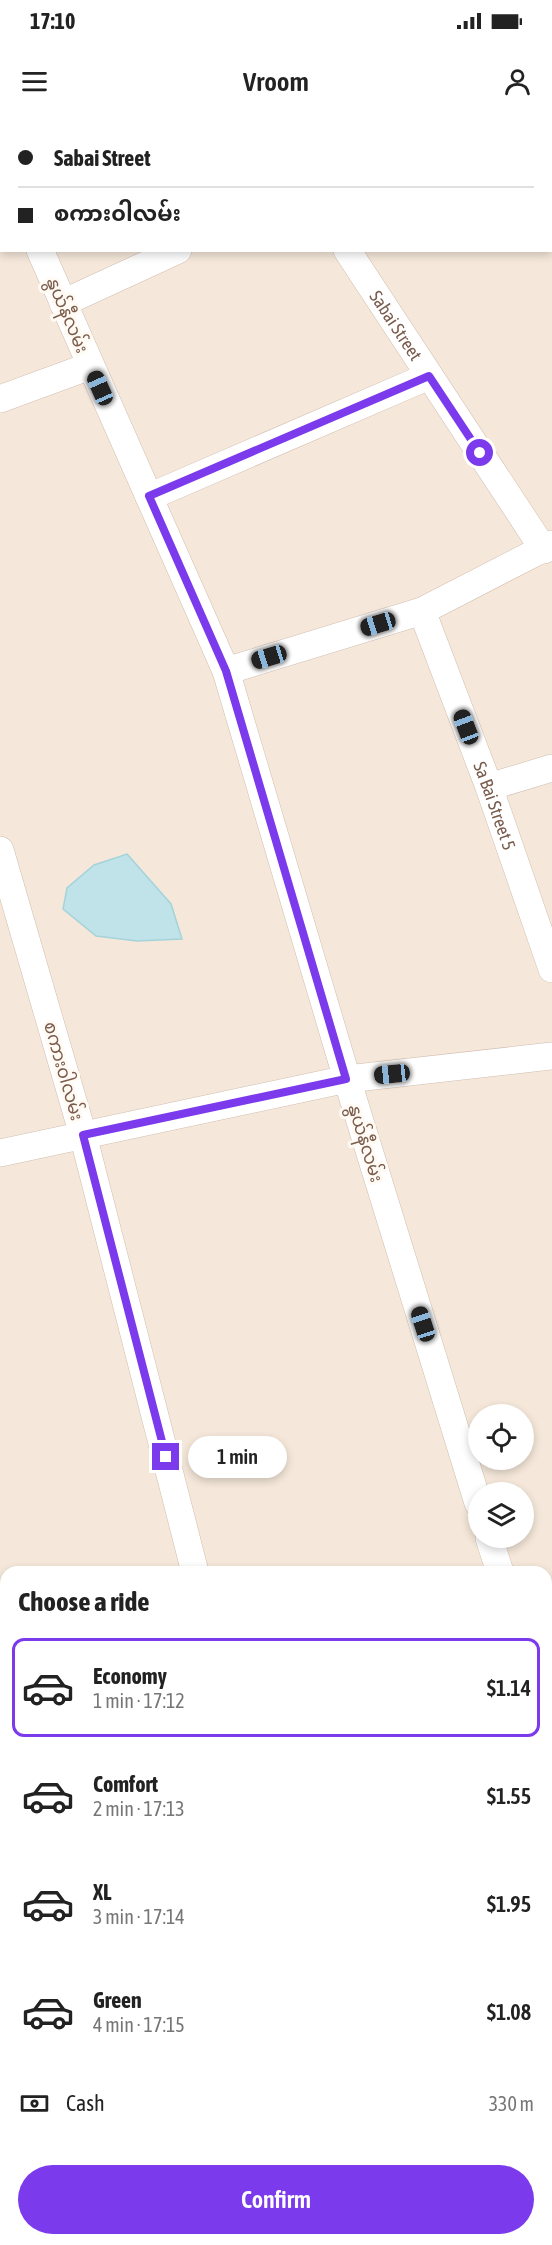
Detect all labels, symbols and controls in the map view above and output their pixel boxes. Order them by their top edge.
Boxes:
text: 17:10 [30,8,75,34]
icon: menu [18,65,51,98]
icon: person [501,65,534,98]
text: Vroom [243,66,309,97]
text: Sabai Street [54,145,150,171]
text: စကား၀ါလမ်း [54,200,181,226]
street label: နွယ်နီလမ်း [38,273,96,358]
street label: Sabai Street [366,286,427,364]
car [84,368,116,408]
route start [466,439,493,466]
car [358,610,398,638]
car [249,643,289,671]
car [451,707,481,747]
street label: Sa Bai Street 5 [470,758,520,853]
street label: စကား၀ါလမ်း [40,1019,90,1123]
car [373,1063,411,1085]
street label: နွယ်နီလမ်း [339,1101,391,1186]
car [409,1304,437,1344]
map controls [468,1404,534,1548]
button: locate [468,1404,534,1470]
callout: 1 min [187,1436,286,1478]
route end [152,1443,179,1470]
text: 1 min [217,1445,258,1468]
button: layers [468,1482,534,1548]
text: Choose a ride [18,1586,150,1617]
icon: car [21,1661,75,1715]
text: Economy [93,1663,167,1689]
text: $1.14 [487,1675,531,1701]
text: 1 min · 17:12 [93,1689,185,1712]
icon: car [21,1769,75,1823]
text: Comfort [93,1771,158,1797]
text: $1.55 [487,1783,531,1809]
text: 2 min · 17:13 [93,1797,185,1820]
icon: car [21,1877,75,1931]
text: XL [93,1879,111,1905]
text: $1.95 [487,1891,531,1917]
text: 3 min · 17:14 [93,1905,185,1928]
icon: car [21,1985,75,2039]
text: Green [93,1987,142,2013]
text: $1.08 [487,1999,531,2025]
text: 4 min · 17:15 [93,2013,185,2036]
icon: cash [18,2087,51,2120]
text: Cash [66,2090,105,2116]
text: 330 m [489,2092,534,2115]
button: Confirm [18,2165,534,2234]

